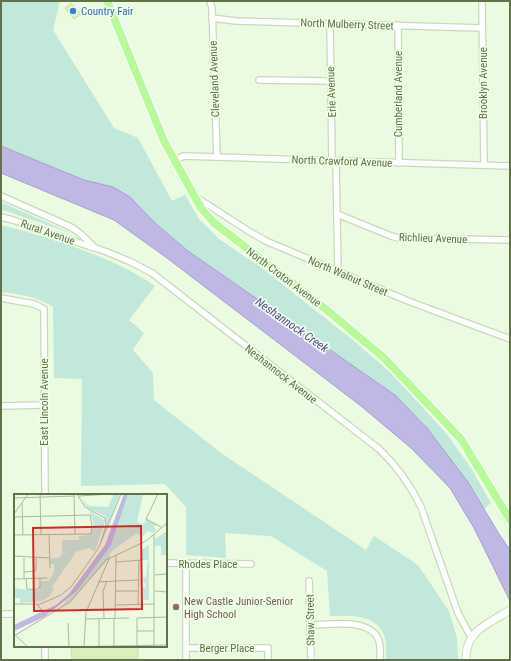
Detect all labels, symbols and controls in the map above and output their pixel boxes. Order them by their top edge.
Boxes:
place label: Country Fair [81,5,134,18]
marker: Country Fair [68,6,78,16]
street label: North Mulberry Street [300,16,394,33]
street label: Cleveland Avenue [207,41,222,117]
street label: Brooklyn Avenue [477,47,490,119]
street label: Cumberland Avenue [392,51,405,137]
street label: Erie Avenue [324,66,339,118]
street label: North Crawford Avenue [291,153,393,170]
street label: Rural Avenue [19,217,77,248]
street label: Richlieu Avenue [399,231,467,246]
street label: North Croton Avenue [244,245,324,310]
street label: North Walnut Street [306,254,390,299]
water label: Neshannock Creek [253,295,332,356]
street label: Neshannock Avenue [242,342,319,407]
street label: East Lincoln Avenue [38,358,51,446]
inset map [14,494,167,647]
street label: Rhodes Place [179,558,237,571]
street label: Shaw Street [304,594,317,646]
place label: New Castle Junior-Senior High School [184,595,294,621]
marker: New Castle Junior-Senior High School [171,602,181,612]
street label: Berger Place [200,642,255,655]

